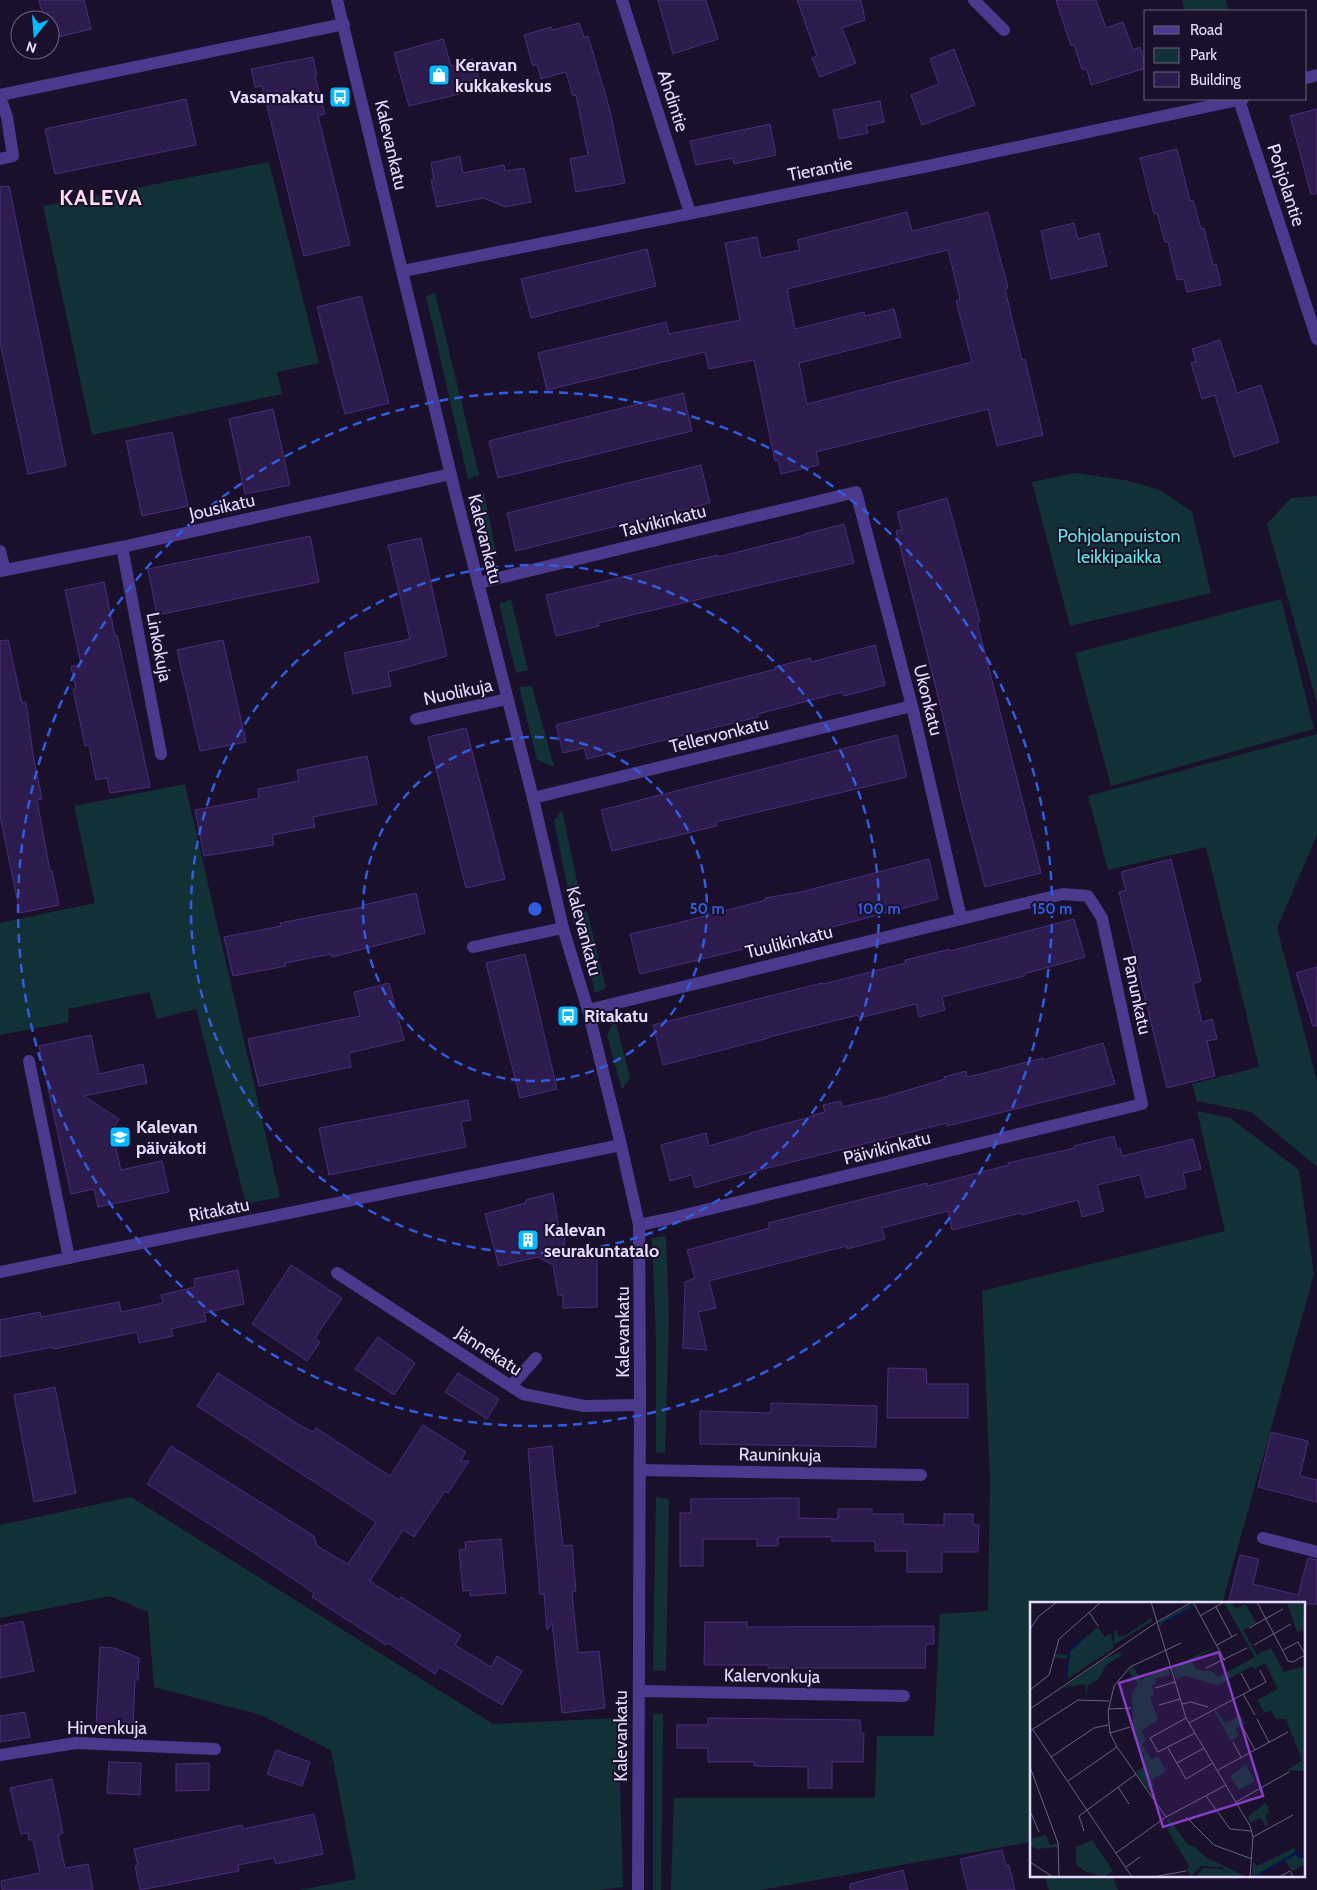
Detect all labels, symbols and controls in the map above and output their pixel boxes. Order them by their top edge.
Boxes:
north arrow [10,10,60,60]
legend [1144,10,1307,100]
text: Road [1190,21,1223,39]
text: N [24,37,39,57]
text: Park [1190,46,1217,64]
place label: Keravan kukkakeskus [455,54,552,97]
shop icon: Keravan kukkakeskus [427,63,451,87]
street label: Ahdintie [653,67,693,135]
text: Building [1190,71,1241,89]
bus stop icon: Vasamakatu [328,85,352,109]
place label: Vasamakatu [230,86,324,108]
street label: Kalevankatu [370,98,412,192]
street label: Pohjolantie [1262,141,1310,229]
street label: Tierantie [786,152,854,186]
district label: KALEVA [59,184,143,211]
street label: Jousikatu [186,489,257,525]
street label: Kalevankatu [463,492,507,586]
street label: Talvikinkatu [618,500,708,542]
park label: Pohjolanpuiston leikkipaikka [1057,525,1181,568]
street label: Linkokuja [141,610,177,684]
street label: Ukonkatu [909,662,947,738]
street label: Nuolikuja [422,674,495,710]
street label: Tellervonkatu [667,712,771,758]
street label: Kalevankatu [562,884,606,978]
centre of rings [526,900,544,918]
text: 50 m [689,900,725,918]
text: 100 m [857,900,901,918]
text: 150 m [1032,900,1072,918]
street label: Tuulikinkatu [743,921,835,963]
street label: Panunkatu [1118,953,1156,1037]
bus stop icon: Ritakatu [556,1004,580,1028]
place label: Ritakatu [584,1005,648,1027]
place label: Kalevan päiväkoti [136,1116,206,1159]
school or university icon: Kalevan päiväkoti [108,1125,132,1149]
street label: Päivikinkatu [841,1127,933,1169]
street label: Ritakatu [187,1193,251,1227]
place label: Kalevan seurakuntatalo [544,1219,659,1262]
building icon: Kalevan seurakuntatalo [516,1228,540,1252]
street label: Kalevankatu [612,1286,634,1378]
street label: Jännekatu [451,1321,526,1380]
street label: Rauninkuja [738,1443,822,1467]
inset map [1030,1602,1304,1878]
street label: Kalervonkuja [724,1664,821,1688]
street label: Kalevankatu [610,1690,632,1782]
street label: Hirvenkuja [67,1717,147,1739]

